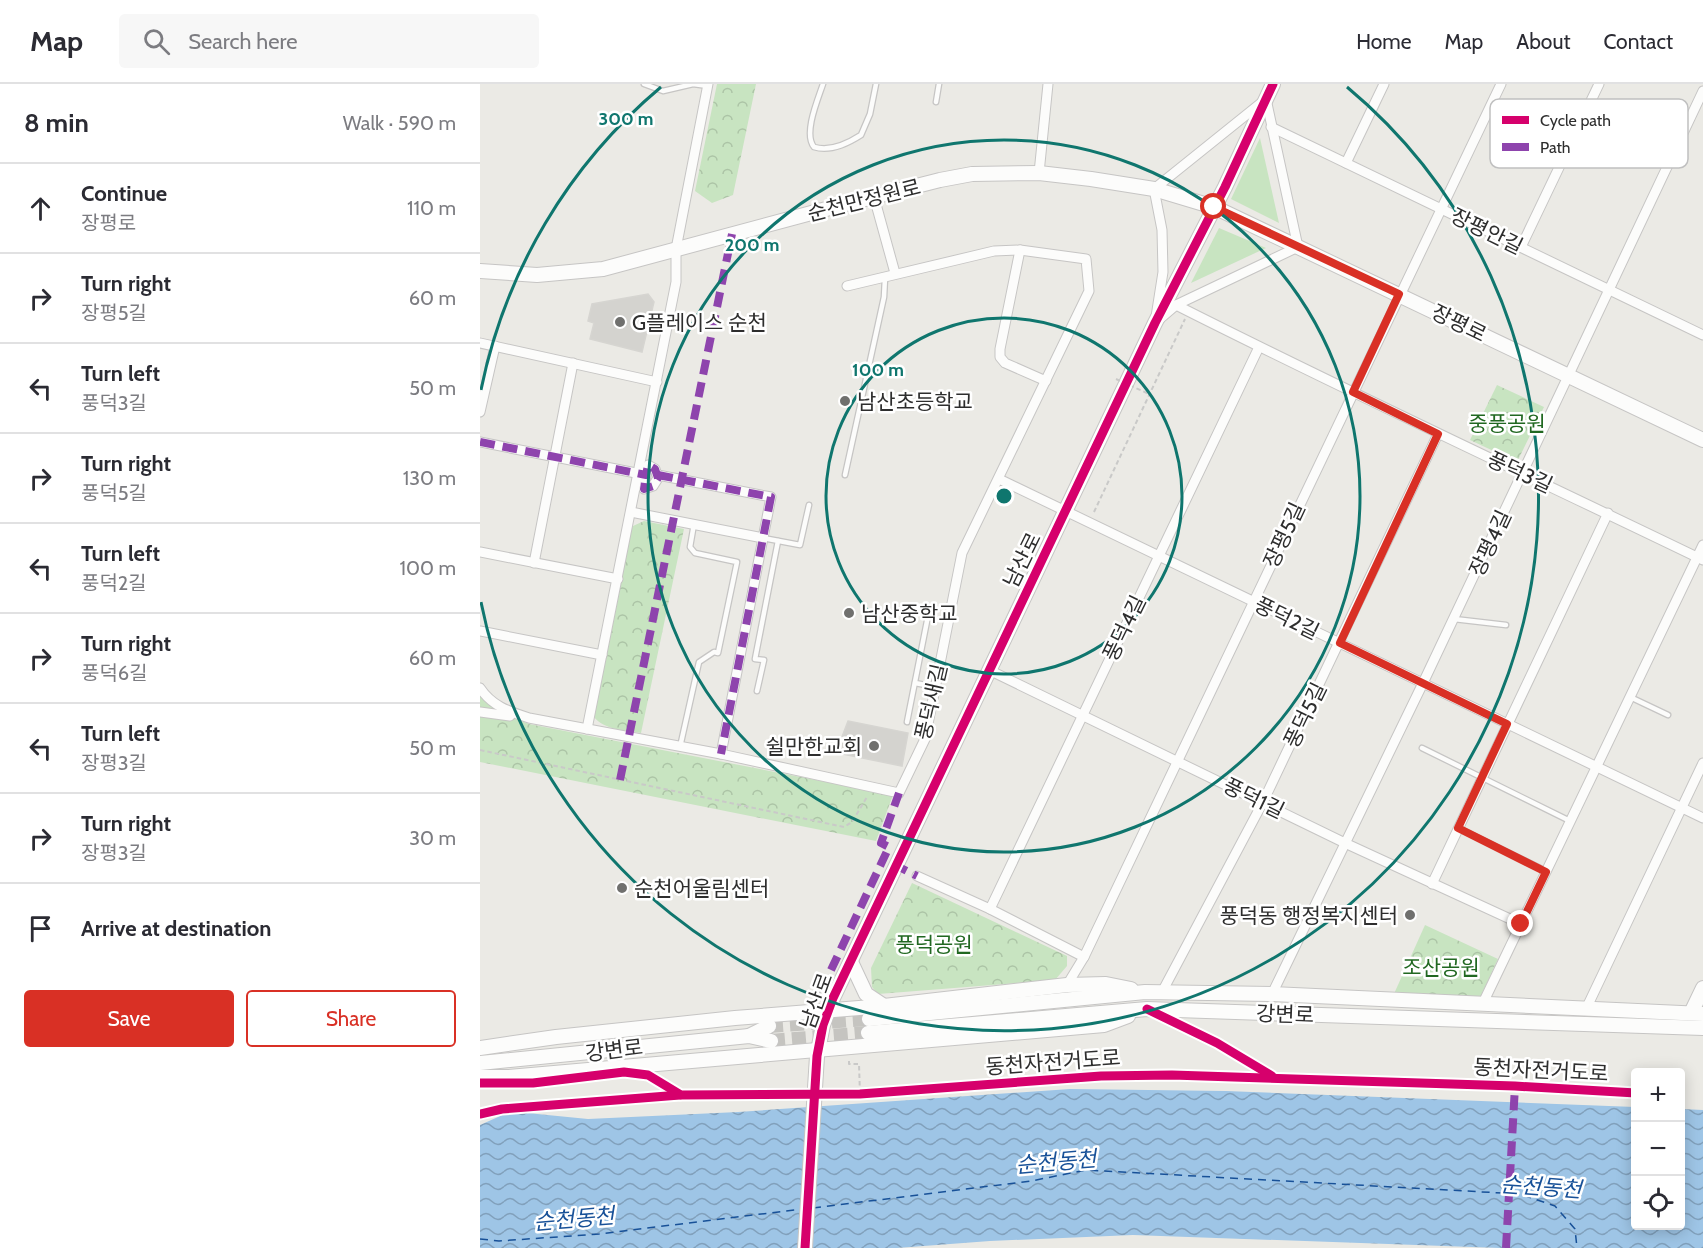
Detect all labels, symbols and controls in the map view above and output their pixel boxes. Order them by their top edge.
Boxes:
search box [119,14,539,68]
text: Map [30,24,83,58]
icon: search [140,25,173,58]
text: Search here [188,28,297,55]
text: Home [1356,29,1412,54]
text: Map [1445,29,1483,54]
text: About [1516,29,1570,54]
text: Contact [1603,29,1673,54]
legend [1490,99,1688,168]
text: 8 min [24,107,89,139]
text: 300 m [599,108,653,130]
text: Walk · 590 m [343,111,456,135]
text: Cycle path [1540,111,1611,130]
text: Path [1540,138,1571,157]
street label: 순천만정원로 [805,174,923,226]
text: Continue [81,180,167,207]
icon: ahead [24,192,57,225]
route start [1200,193,1226,219]
text: 110 m [407,196,456,220]
street label: 장평안길 [1447,203,1527,259]
text: 장평로 [81,211,136,235]
text: 200 m [725,234,779,256]
text: Turn right [81,270,171,297]
icon: right [24,282,57,315]
text: 60 m [409,286,456,310]
street label: 장평로 [1427,299,1491,347]
text: 장평5길 [81,301,147,325]
place label: G플레이스 순천 [632,310,767,335]
marker: G플레이스 순천 [613,315,627,329]
text: 100 m [852,359,904,381]
text: Turn left [81,360,160,387]
icon: left [24,372,57,405]
text: 50 m [409,376,456,400]
place label: 남산초등학교 [857,389,973,414]
text: 풍덕3길 [81,391,147,415]
marker: 남산초등학교 [838,394,852,408]
park label: 중풍공원 [1468,411,1546,436]
street label: 풍덕3길 [1483,446,1557,498]
text: Turn right [81,450,171,477]
icon: right [24,462,57,495]
text: 130 m [403,466,456,490]
text: 풍덕5길 [81,481,147,505]
centre of rings [994,486,1014,506]
street label: 장평5길 [1258,498,1310,572]
street label: 장평4길 [1464,506,1516,580]
street label: 남산로 [998,528,1046,592]
text: Turn left [81,540,160,567]
icon: left [24,552,57,585]
text: 100 m [400,556,456,580]
text: 풍덕2길 [81,571,147,595]
street label: 풍덕4길 [1097,591,1151,665]
street label: 풍덕2길 [1251,592,1323,644]
place label: 남산중학교 [861,601,958,626]
marker: 남산중학교 [842,606,856,620]
text: Turn right [81,630,171,657]
icon: right [24,642,57,675]
text: 60 m [409,646,456,670]
text: 풍덕6길 [81,661,148,685]
street label: 풍덕새길 [910,662,952,742]
street label: 풍덕5길 [1279,678,1331,752]
text: Turn left [81,720,160,747]
icon: left [24,732,57,765]
place label: 쉴만한교회 [765,734,862,759]
text: 50 m [409,736,456,760]
marker: 쉴만한교회 [867,739,881,753]
text: 장평3길 [81,751,147,775]
street label: 풍덕1길 [1219,773,1289,823]
text: Turn right [81,810,171,837]
icon: right [24,822,57,855]
text: 30 m [409,826,456,850]
text: 장평3길 [81,841,147,865]
place label: 순천어울림센터 [634,876,769,901]
marker: 순천어울림센터 [615,881,629,895]
place label: 풍덕동 행정복지센터 [1219,903,1398,928]
marker: 풍덕동 행정복지센터 [1403,908,1417,922]
route end [1507,910,1533,936]
icon: arrive [24,912,57,945]
text: Arrive at destination [81,915,271,942]
park label: 풍덕공원 [895,932,973,957]
park label: 조산공원 [1402,955,1480,980]
street label: 남산로 [794,969,838,1033]
button: Save [24,990,234,1047]
button: Share [246,990,456,1047]
street label: 강변로 [1256,1000,1314,1028]
street label: 강변로 [584,1034,644,1066]
street label: 동천자전거도로 [985,1045,1121,1079]
street label: 동천자전거도로 [1473,1054,1609,1086]
map controls [1631,1068,1685,1230]
button: + [1631,1068,1685,1122]
button: − [1631,1122,1685,1176]
water label: 순천동천 [1014,1145,1100,1179]
water label: 순천동천 [1500,1171,1585,1203]
button: locate [1631,1176,1685,1230]
water label: 순천동천 [532,1202,618,1236]

